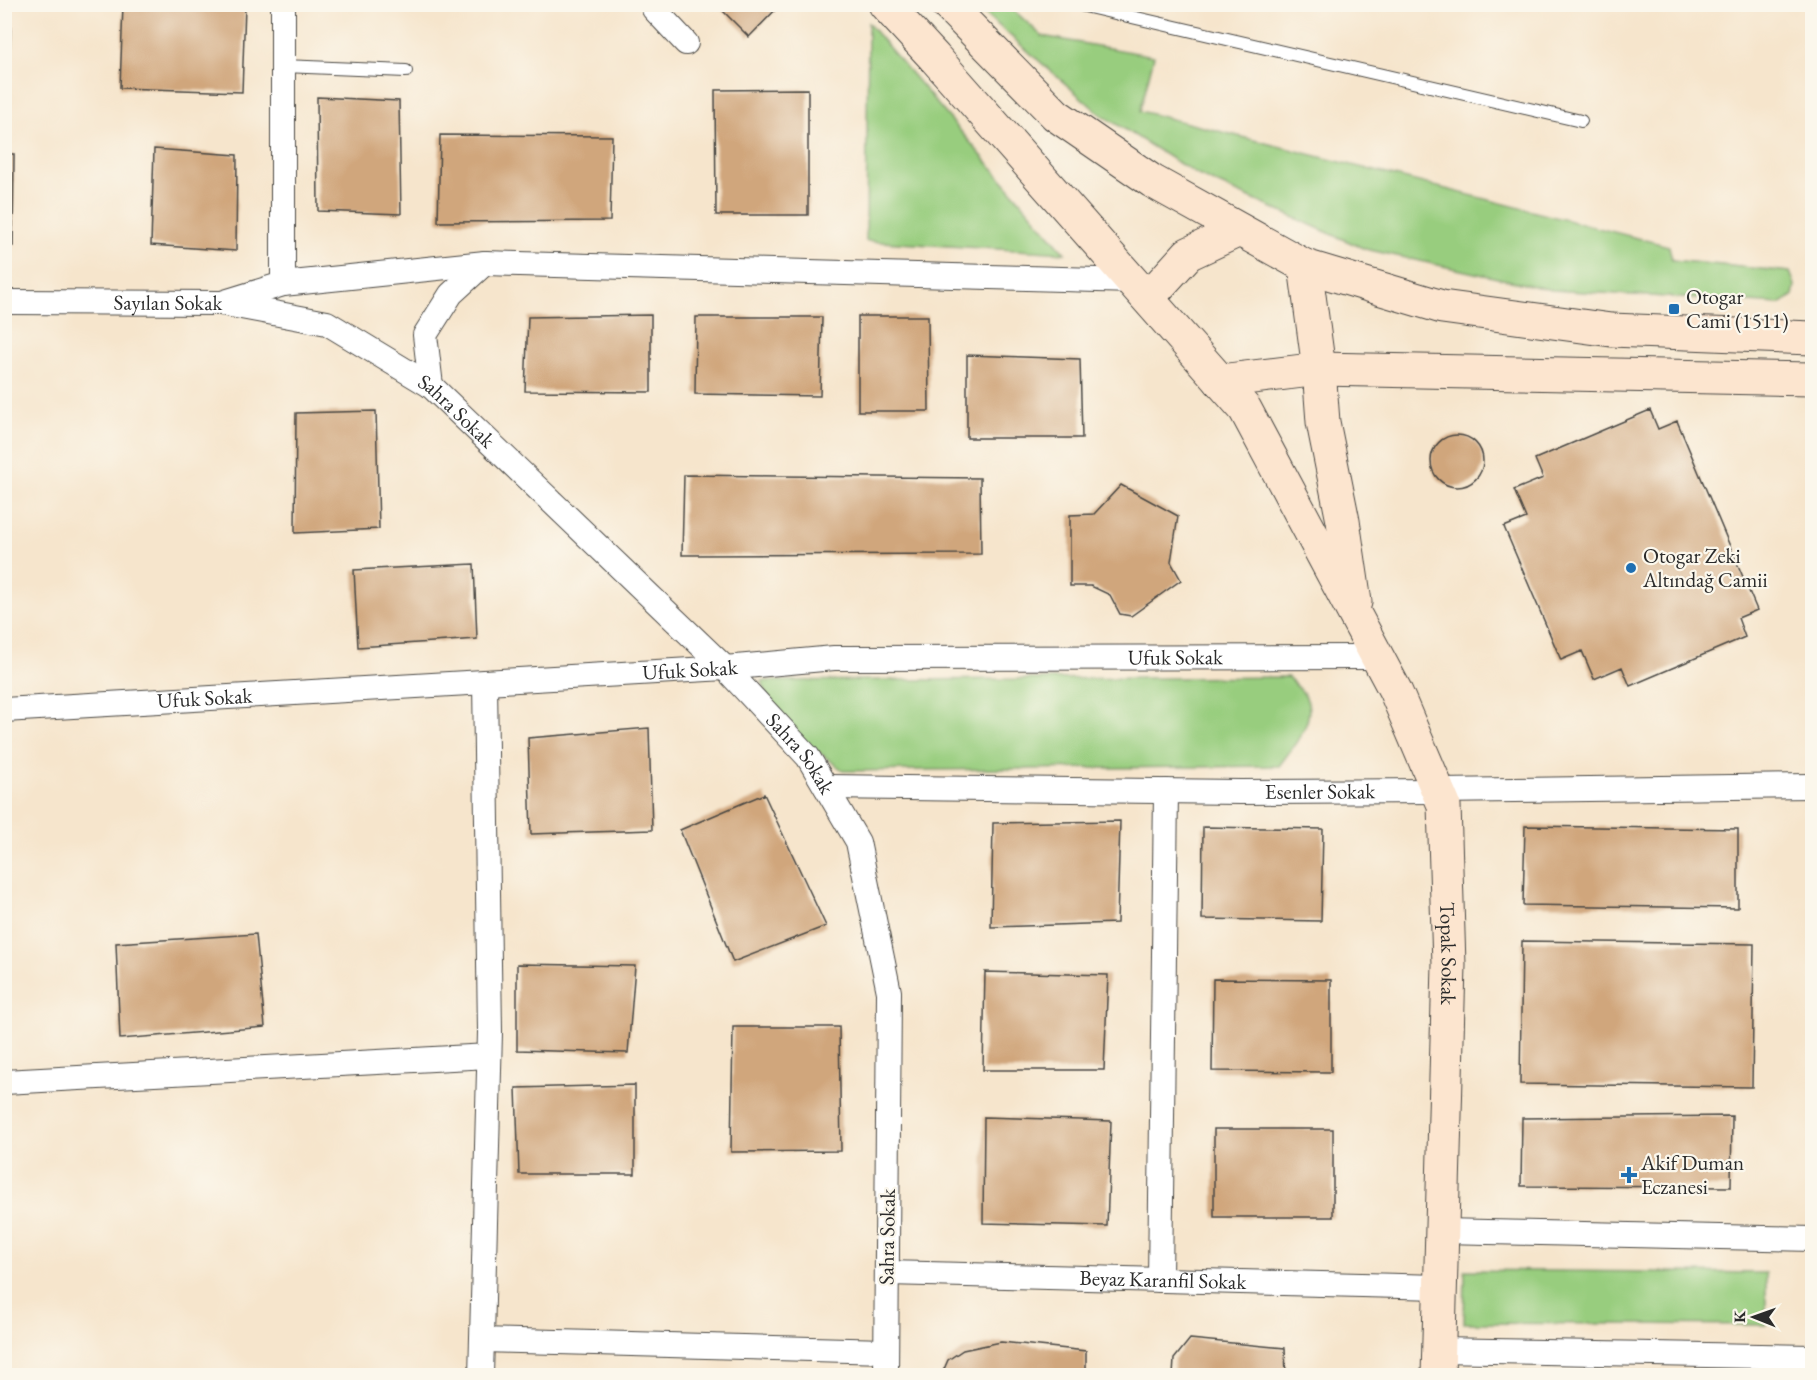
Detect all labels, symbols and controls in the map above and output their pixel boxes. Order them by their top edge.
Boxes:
place label: Otogar Cami (1511) [1686,283,1789,334]
street label: Sayılan Sokak [113,289,224,316]
marker: Otogar Cami (1511) [1667,302,1681,316]
street label: Sahra Sokak [413,367,502,454]
place label: Otogar Zeki Altındağ Camii [1642,542,1768,593]
marker: Otogar Zeki Altındağ Camii [1624,561,1638,575]
street label: Ufuk Sokak [1128,643,1224,670]
street label: Ufuk Sokak [641,653,740,686]
street label: Ufuk Sokak [156,681,254,714]
street label: Sahra Sokak [760,707,841,800]
street label: Esenler Sokak [1265,777,1376,805]
street label: Topak Sokak [1434,901,1463,1007]
place label: Akif Duman Eczanesi [1640,1149,1744,1200]
marker: Akif Duman Eczanesi [1622,1168,1636,1182]
street label: Sahra Sokak [872,1187,901,1285]
street label: Beyaz Karanfil Sokak [1079,1264,1248,1295]
north arrow [1724,1287,1784,1347]
text: K [1729,1310,1750,1323]

